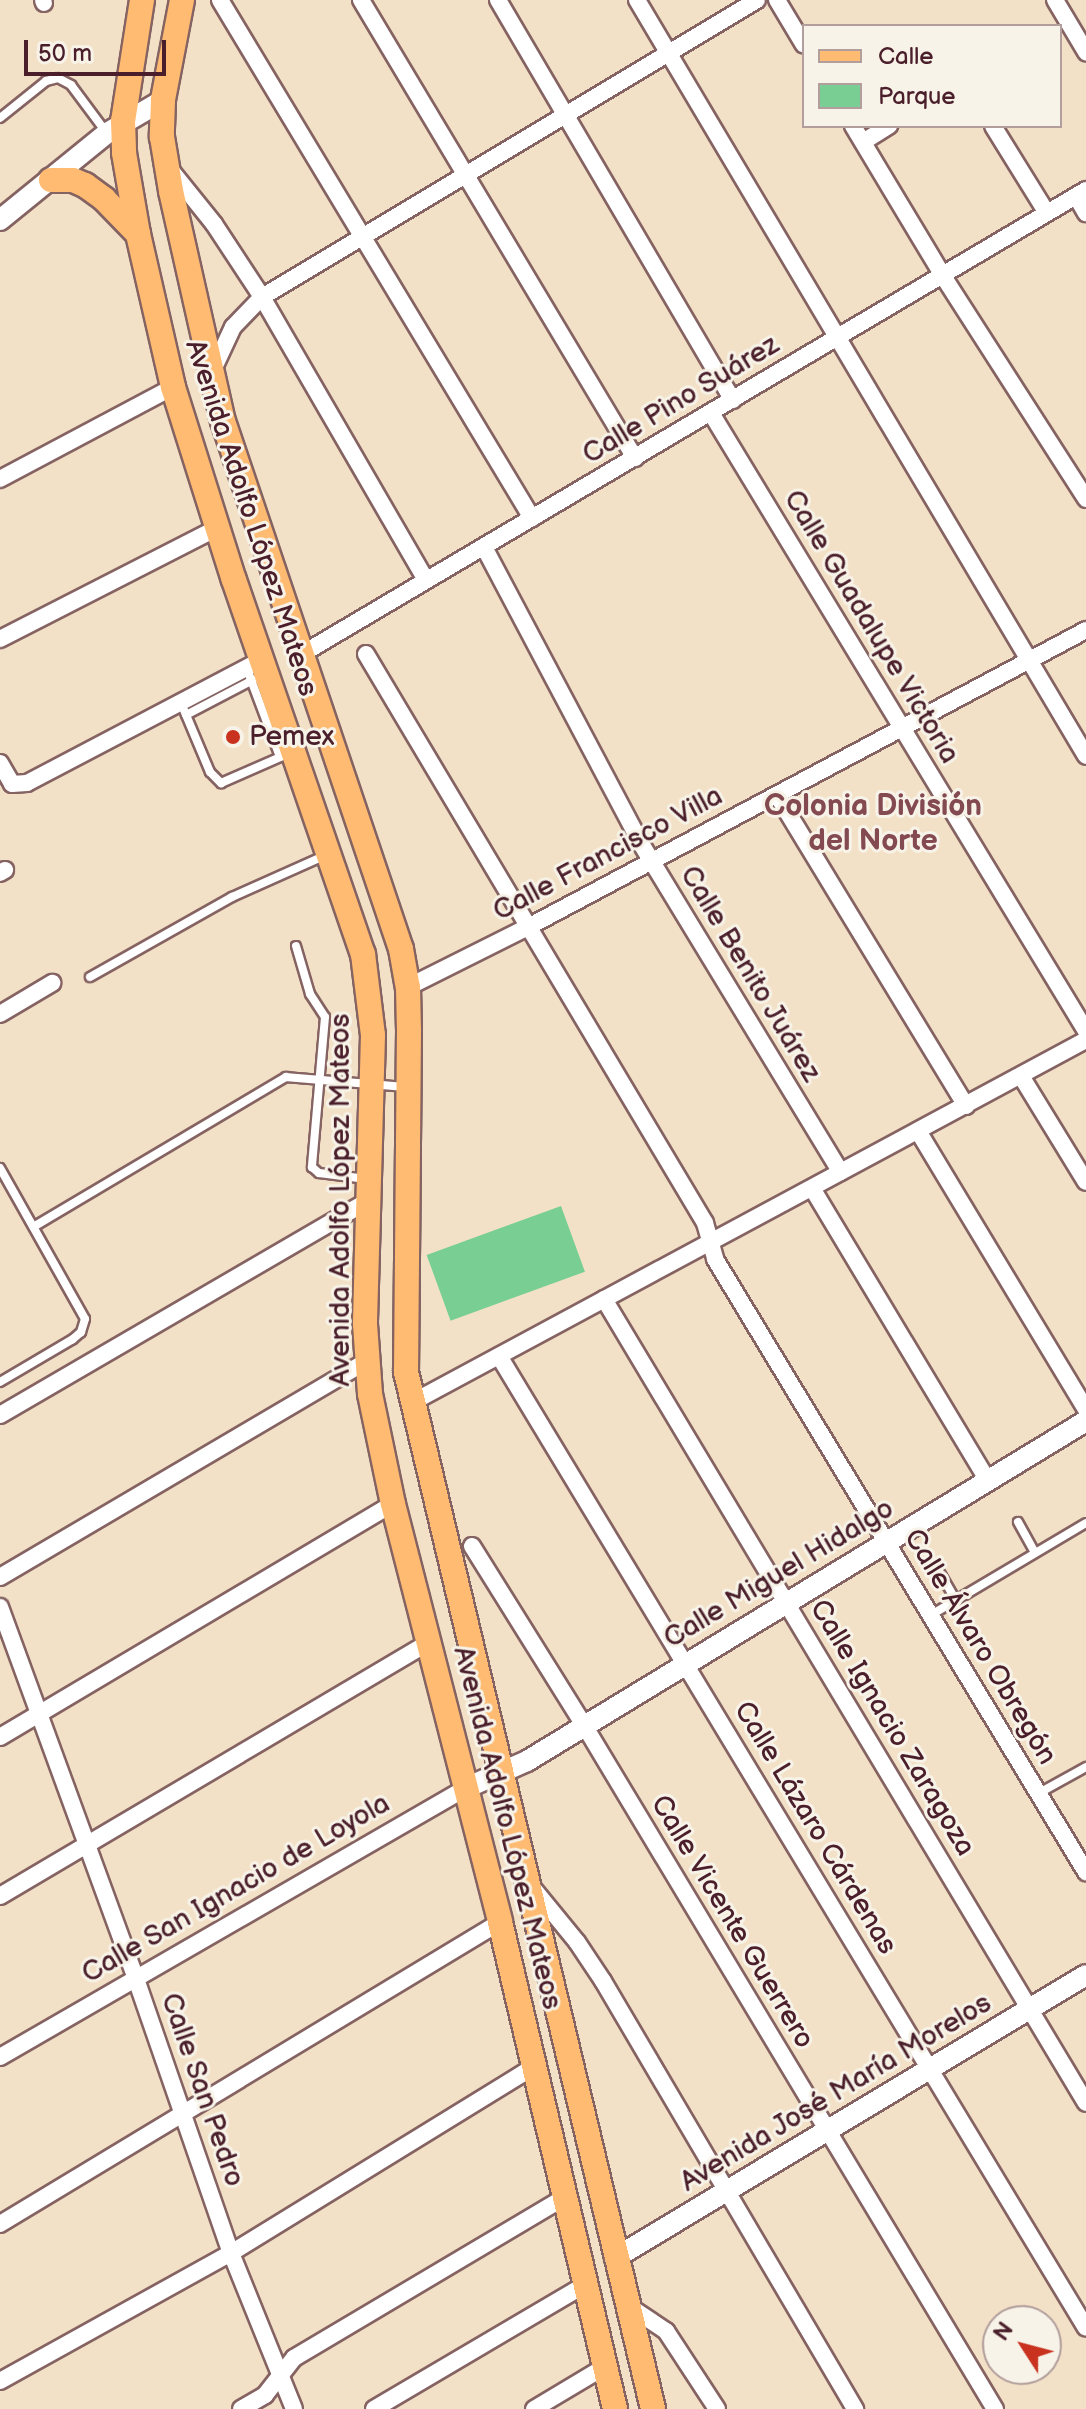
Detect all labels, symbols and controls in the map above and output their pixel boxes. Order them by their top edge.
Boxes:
scale bar [28,24,170,74]
legend [802,24,1062,128]
text: 50 m [38,39,92,68]
text: Calle [878,42,933,71]
text: Parque [878,82,956,111]
street label: Calle Pino Suárez [577,328,785,472]
street label: Avenida Adolfo López Mateos [177,336,325,700]
street label: Calle Guadalupe Victoria [776,484,966,770]
place label: Pemex [249,720,335,754]
marker: Pemex [224,728,242,746]
street label: Calle Francisco Villa [487,779,729,929]
district label: Colonia División del Norte [764,788,982,858]
street label: Calle Benito Juárez [672,859,828,1089]
street label: Avenida Adolfo López Mateos [324,1014,358,1386]
street label: Calle Miguel Hidalgo [658,1492,900,1656]
street label: Calle Álvaro Obregón [896,1523,1064,1771]
street label: Calle Ignacio Zaragoza [802,1594,982,1862]
street label: Avenida Adolfo López Mateos [446,1643,568,2013]
street label: Calle Lázaro Cárdenas [726,1696,904,1960]
street label: Calle San Ignacio de Loyola [76,1787,396,1991]
street label: Calle Vicente Guerrero [643,1789,821,2055]
street label: Avenida José María Morelos [674,1986,998,2200]
street label: Calle San Pedro [153,1989,251,2191]
north arrow [982,2305,1062,2385]
text: N [988,2317,1020,2346]

